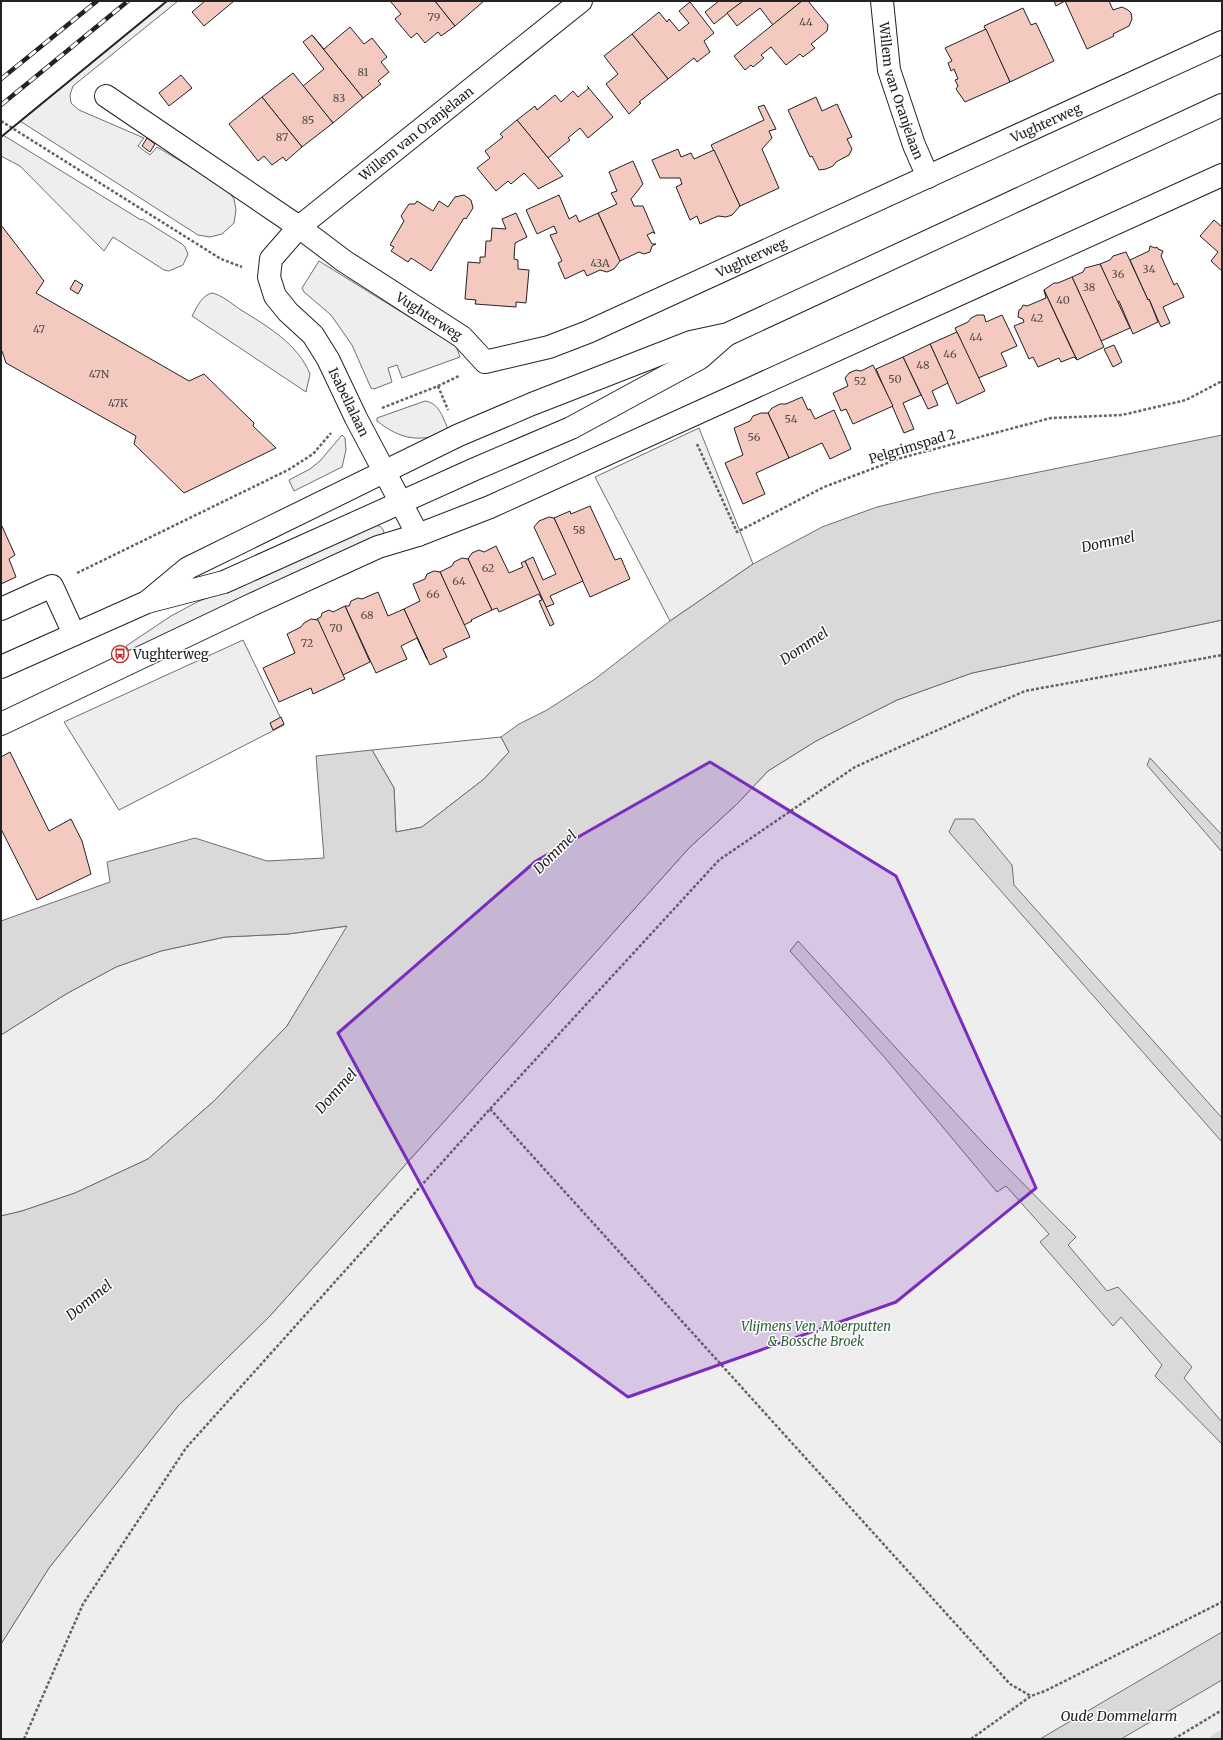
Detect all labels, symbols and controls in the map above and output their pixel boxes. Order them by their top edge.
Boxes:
house number: 79 [428,10,441,24]
house number: 44 [799,15,813,29]
street label: Willem van Oranjelaan [875,20,927,162]
house number: 81 [357,65,369,79]
street label: Willem van Oranjelaan [355,82,477,185]
house number: 83 [333,91,345,105]
street label: Vughterweg [1007,99,1084,147]
house number: 85 [302,113,314,127]
house number: 87 [276,130,288,144]
street label: Vughterweg [713,234,790,282]
house number: 43A [590,256,610,270]
house number: 34 [1143,262,1156,276]
house number: 36 [1112,267,1125,281]
house number: 38 [1083,280,1096,294]
street label: Vughterweg [392,288,465,344]
house number: 40 [1056,293,1070,307]
house number: 42 [1031,311,1043,325]
house number: 47 [33,322,45,336]
house number: 44 [969,330,983,344]
house number: 46 [943,347,957,361]
house number: 48 [916,358,930,372]
street label: Isabellalaan [324,365,373,440]
house number: 47N [89,367,110,381]
house number: 50 [888,372,902,386]
house number: 52 [854,374,866,388]
house number: 47K [108,396,128,410]
house number: 54 [785,412,798,426]
street label: Pelgrimspad 2 [867,425,958,468]
house number: 56 [748,430,761,444]
house number: 58 [573,523,586,537]
water label: Dommel [1079,528,1136,557]
house number: 62 [482,561,494,575]
house number: 64 [452,574,466,588]
house number: 66 [426,587,440,601]
house number: 68 [360,608,374,622]
house number: 70 [329,621,343,635]
water label: Dommel [776,623,832,669]
house number: 72 [301,636,313,650]
bus stop icon: Vughterweg [110,644,130,664]
place label: Vughterweg [132,646,209,663]
water label: Dommel [529,826,581,878]
water label: Dommel [310,1065,361,1118]
water label: Dommel [61,1276,116,1325]
park label: Vlijmens Ven, Moerputten & Bossche Broek [741,1318,891,1350]
water label: Oude Dommelarm [1060,1707,1178,1725]

